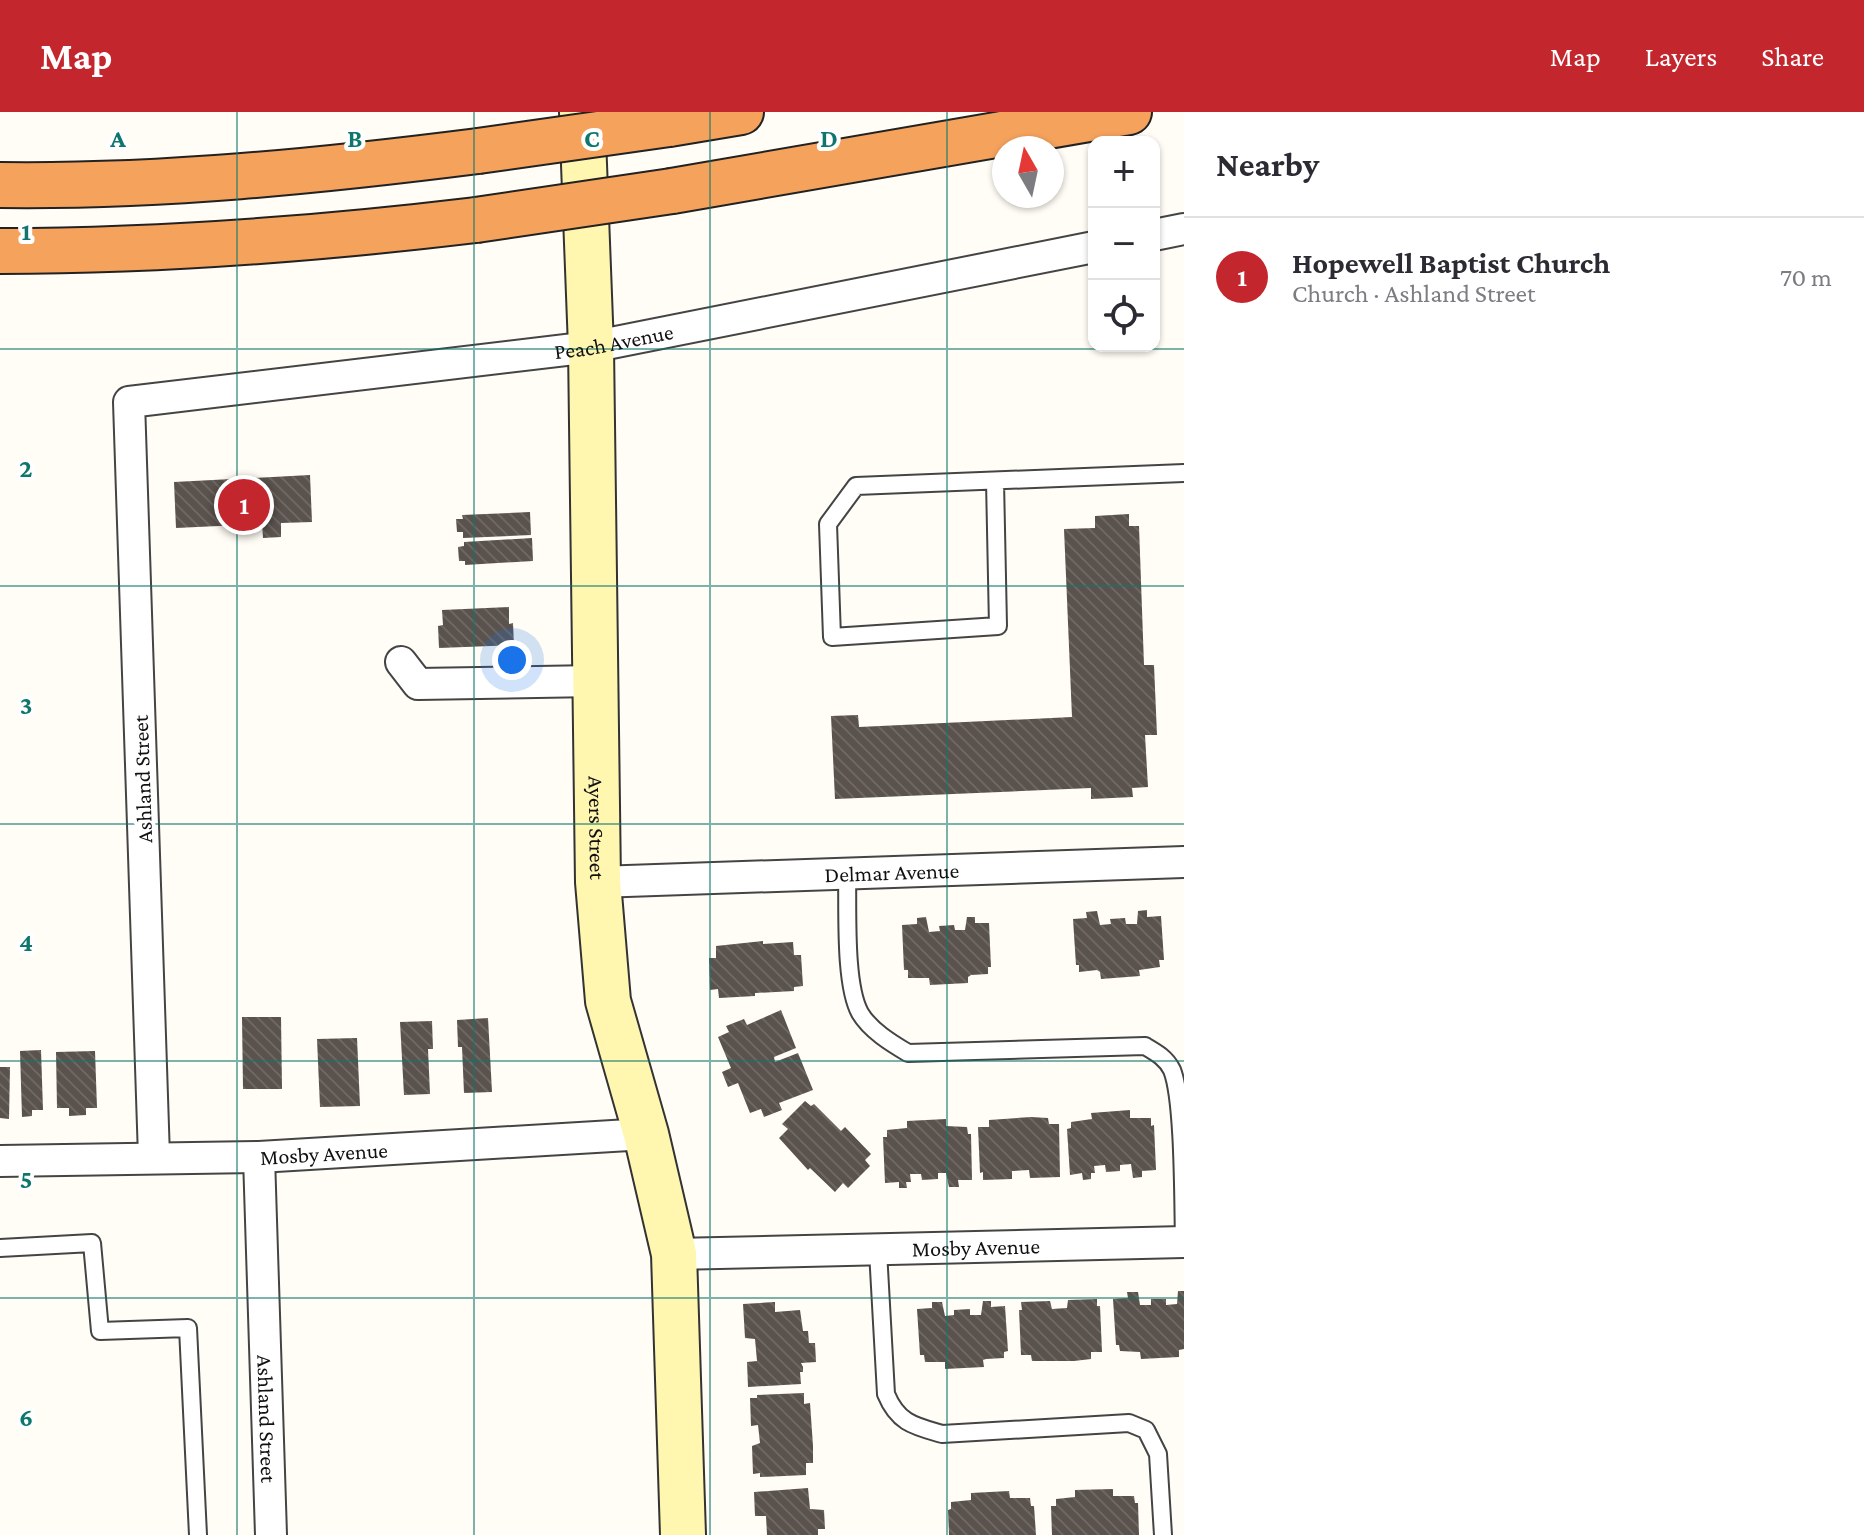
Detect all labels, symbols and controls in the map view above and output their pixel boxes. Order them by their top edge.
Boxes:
text: Map [40,35,113,77]
text: Map [1550,41,1601,72]
text: Layers [1645,41,1717,72]
text: Share [1761,41,1824,72]
text: A [109,124,126,153]
text: B [347,124,363,153]
text: C [584,124,600,153]
text: D [820,124,838,153]
north arrow [992,136,1064,208]
map controls [1088,136,1160,352]
button: + [1088,136,1160,208]
text: Nearby [1216,146,1319,183]
button: − [1088,208,1160,280]
text: 1 [21,217,31,246]
text: Hopewell Baptist Church [1292,246,1610,279]
text: 1 [1237,263,1247,292]
text: 70 m [1780,263,1832,292]
text: Church · Ashland Street [1292,279,1536,308]
button: locate [1088,280,1160,352]
street label: Peach Avenue [553,319,675,364]
text: 2 [19,454,33,483]
pin: 1 [218,475,270,535]
your location [492,640,532,680]
text: 3 [20,691,32,720]
street label: Ashland Street [128,714,157,843]
street label: Ayers Street [584,776,610,880]
street label: Delmar Avenue [824,858,960,887]
text: 4 [19,928,33,957]
street label: Mosby Avenue [259,1137,389,1170]
text: 5 [20,1165,32,1194]
street label: Mosby Avenue [912,1233,1040,1261]
street label: Ashland Street [252,1354,281,1484]
text: 6 [19,1403,33,1432]

